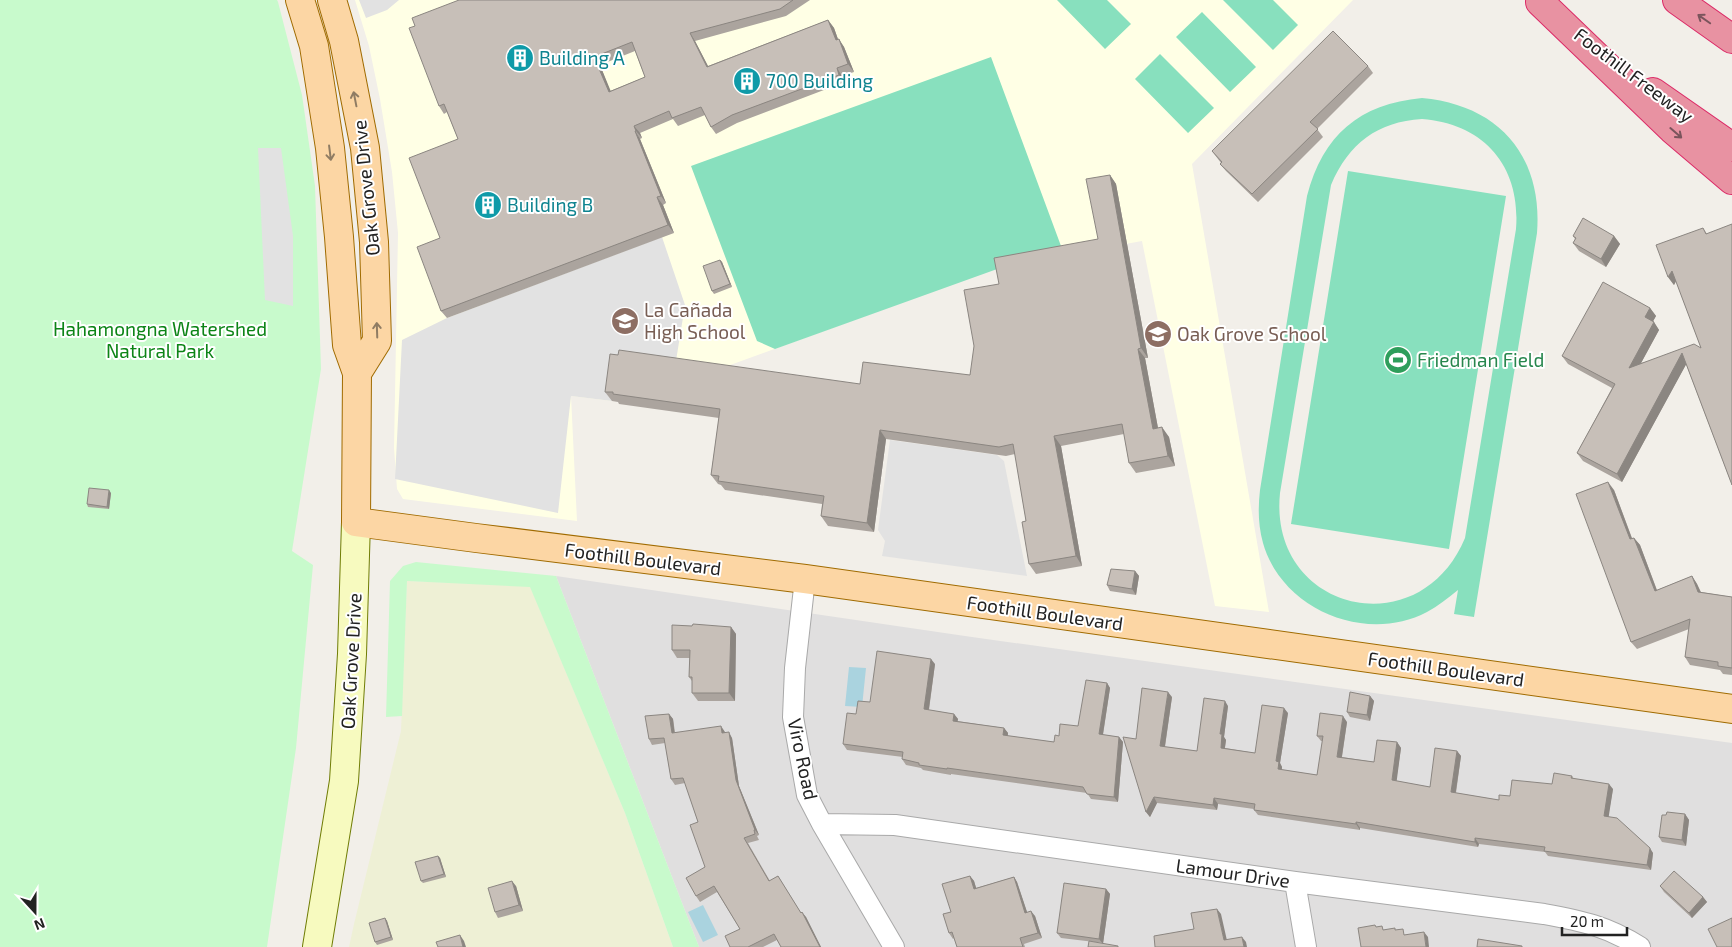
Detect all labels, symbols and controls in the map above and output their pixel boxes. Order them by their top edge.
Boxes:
one-way arrow [1698,14,1712,24]
street label: Foothill Freeway [1570,22,1698,127]
building icon: Building A [505,43,535,73]
place label: Building A [539,46,625,69]
building icon: 700 Building [732,66,762,96]
place label: 700 Building [766,69,873,92]
one-way arrow [350,91,360,107]
street label: Oak Grove Drive [347,119,384,257]
one-way arrow [1670,127,1683,138]
one-way arrow [325,144,335,160]
building icon: Building B [473,190,503,220]
place label: Building B [507,193,593,216]
place label: La Cañada High School [644,298,746,343]
school or university icon: La Cañada High School [610,306,640,336]
park label: Hahamongna Watershed Natural Park [53,317,267,362]
school or university icon: Oak Grove School [1143,319,1173,349]
one-way arrow [372,322,381,338]
place label: Oak Grove School [1177,322,1327,345]
sports icon: Friedman Field [1383,345,1413,375]
place label: Friedman Field [1417,348,1544,371]
street label: Foothill Boulevard [564,537,723,580]
street label: Foothill Boulevard [966,590,1125,635]
street label: Oak Grove Drive [335,592,366,730]
street label: Foothill Boulevard [1367,646,1526,691]
street label: Viro Road [784,716,823,802]
street label: Lamour Drive [1175,853,1292,892]
north arrow [10,887,60,937]
scale bar [1562,904,1627,936]
text: 20 m [1570,912,1604,930]
text: N [32,915,48,934]

